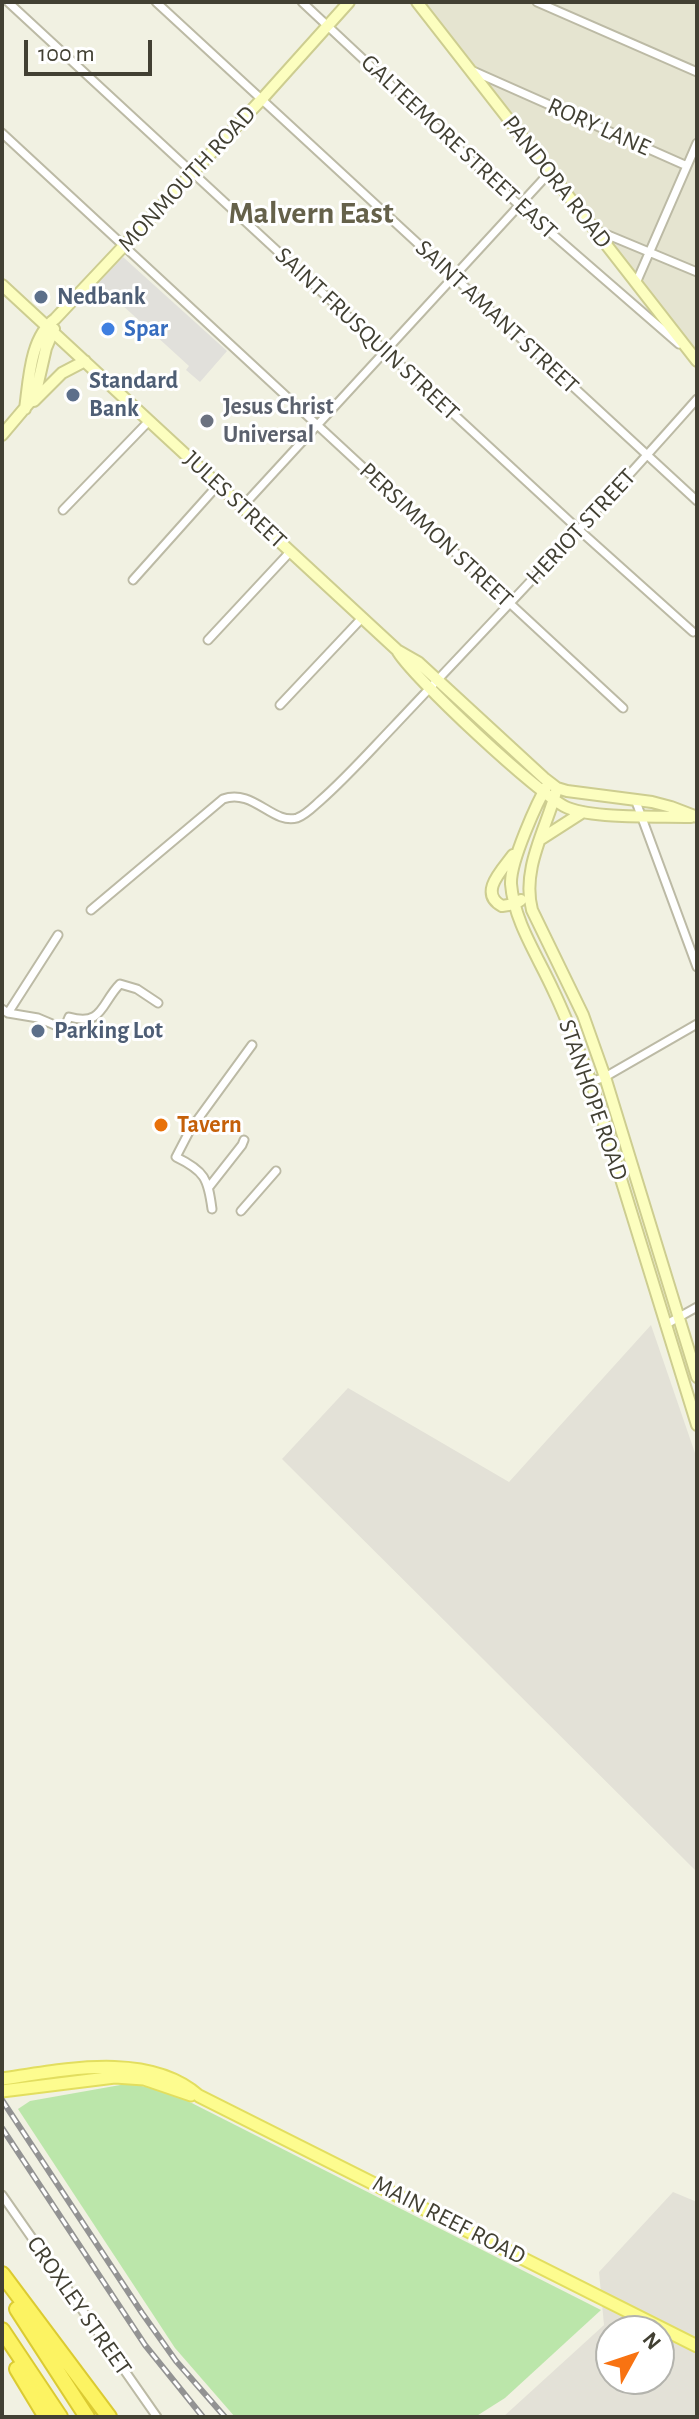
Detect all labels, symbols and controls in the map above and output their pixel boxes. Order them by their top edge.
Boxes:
scale bar [28,24,156,74]
text: 100 m [38,42,95,66]
street label: GALTEEMORE STREET EAST [355,48,563,246]
street label: RORY LANE [543,92,655,162]
street label: MONMOUTH ROAD [112,100,262,258]
street label: PANDORA ROAD [496,110,618,254]
district label: Malvern East [228,194,394,232]
street label: SAINT AMANT STREET [409,234,585,400]
street label: SAINT FRUSQUIN STREET [269,241,465,427]
place label: Nedbank [57,283,146,311]
marker: Nedbank [32,288,50,306]
place label: Spar [124,315,168,343]
marker: Spar [99,320,117,338]
place label: Standard Bank [89,367,178,423]
marker: Standard Bank [64,386,82,404]
place label: Jesus Christ Universal [223,393,334,449]
marker: Jesus Christ Universal [198,412,216,430]
street label: JULES STREET [178,445,292,555]
street label: PERSIMMON STREET [353,456,519,614]
street label: HERIOT STREET [520,463,642,591]
street label: STANHOPE ROAD [552,1016,634,1184]
place label: Parking Lot [54,1017,163,1045]
marker: Parking Lot [29,1022,47,1040]
place label: Tavern [177,1111,242,1139]
marker: Tavern [152,1116,170,1134]
street label: MAIN REEF ROAD [368,2169,530,2271]
street label: CROXLEY STREET [20,2231,138,2381]
north arrow [595,2315,675,2395]
text: N [639,2328,665,2354]

